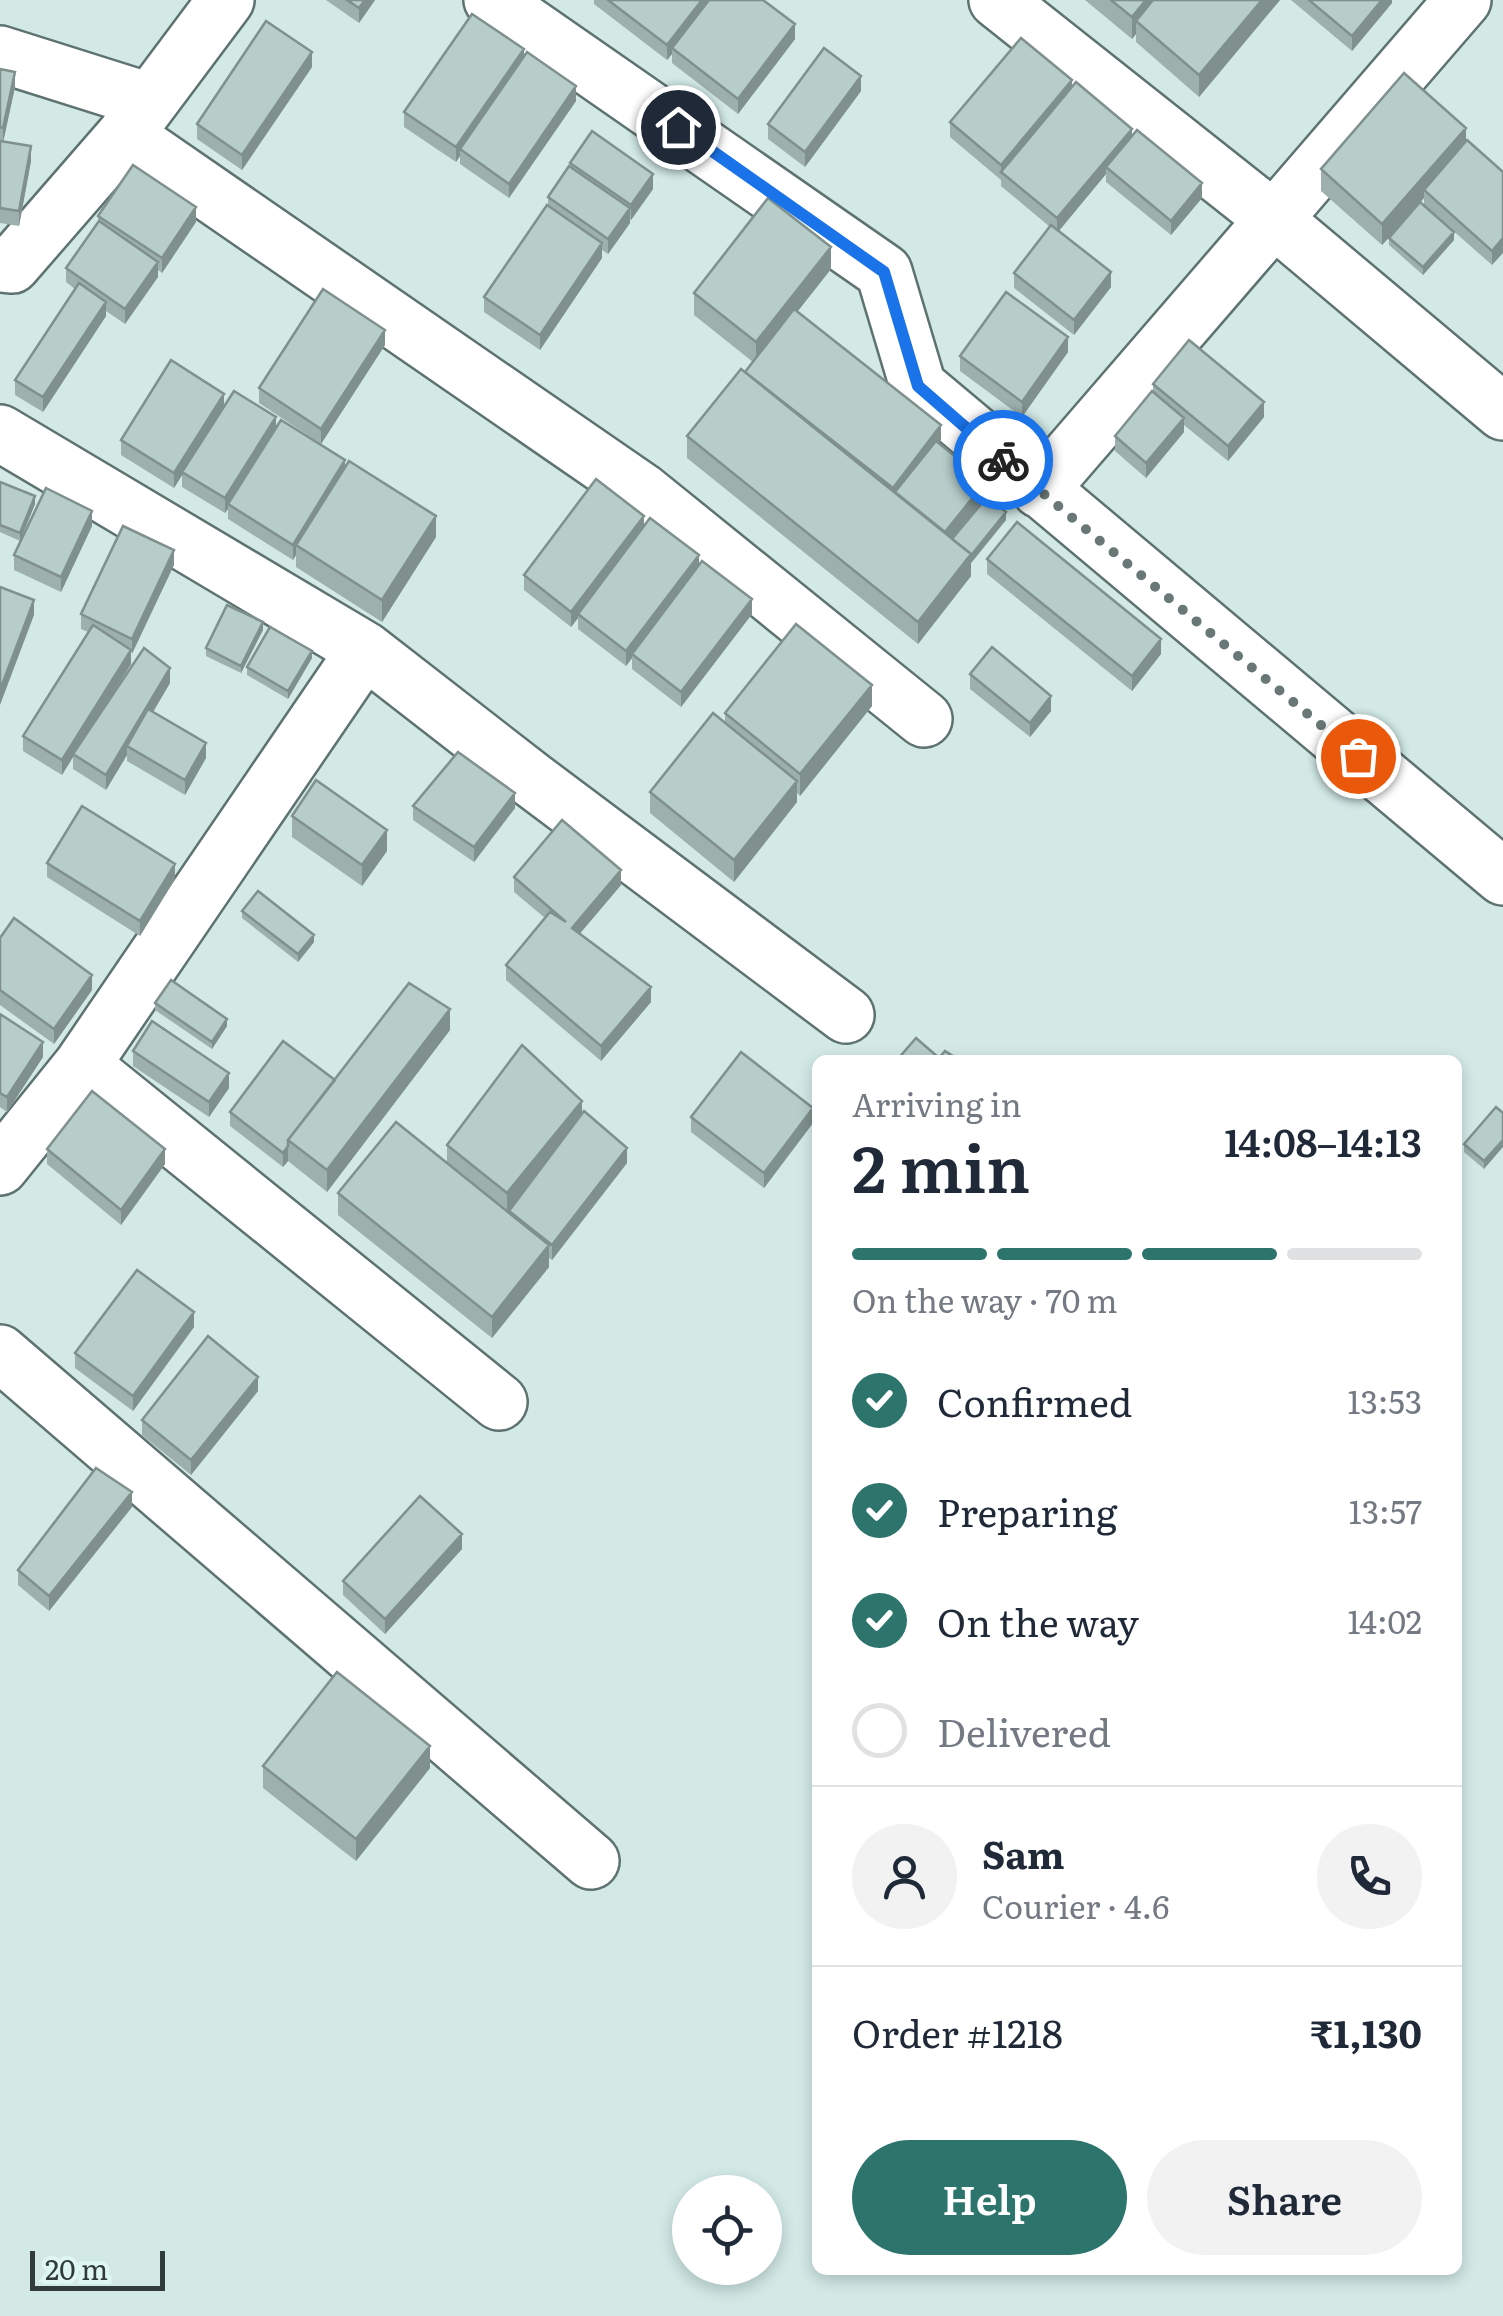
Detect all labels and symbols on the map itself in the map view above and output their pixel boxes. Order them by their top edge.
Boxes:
pin [636,85,721,170]
courier [953,410,1053,510]
pin [1316,714,1401,799]
scale bar [30,2246,165,2290]

